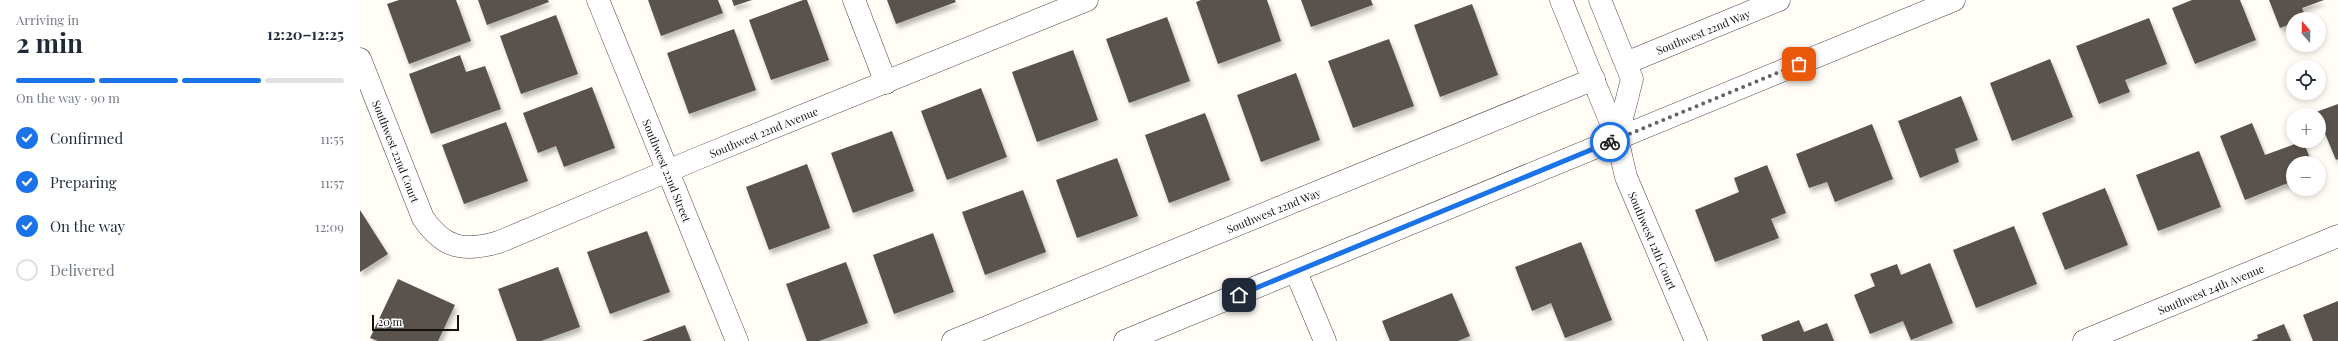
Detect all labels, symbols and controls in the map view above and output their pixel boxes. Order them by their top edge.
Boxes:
street label: Southwest 22nd Way [1654,5,1752,57]
text: Arriving in [16,11,79,28]
north arrow [2286,12,2326,52]
map controls [2286,12,2326,196]
text: 12:20–12:25 [267,24,344,44]
text: 2 min [16,25,83,60]
pin [1782,47,1816,81]
icon: bag [1788,53,1810,75]
button: locate [2286,60,2326,100]
text: On the way · 90 m [16,89,120,106]
street label: Southwest 22nd Court [369,98,424,205]
street label: Southwest 22nd Avenue [707,103,820,160]
button: + [2286,108,2326,148]
street label: Southwest 22nd Street [640,117,695,224]
courier [1590,122,1630,162]
icon: check [16,127,38,149]
text: Confirmed [50,128,123,148]
text: 11:55 [320,130,344,147]
icon: bike [1599,131,1621,153]
button: − [2286,156,2326,196]
icon: check [16,171,38,193]
text: Preparing [50,172,117,192]
text: 11:57 [320,174,344,191]
street label: Southwest 22nd Way [1224,184,1323,236]
street label: Southwest 12th Court [1626,189,1681,292]
icon: check [16,215,38,237]
text: On the way [50,216,125,236]
text: 12:09 [315,218,344,235]
text: Delivered [50,260,115,280]
street label: Southwest 24th Avenue [2155,260,2266,317]
pin [1222,278,1256,312]
icon: home [1228,284,1250,306]
scale bar [372,313,459,332]
text: 20 m [378,314,402,329]

